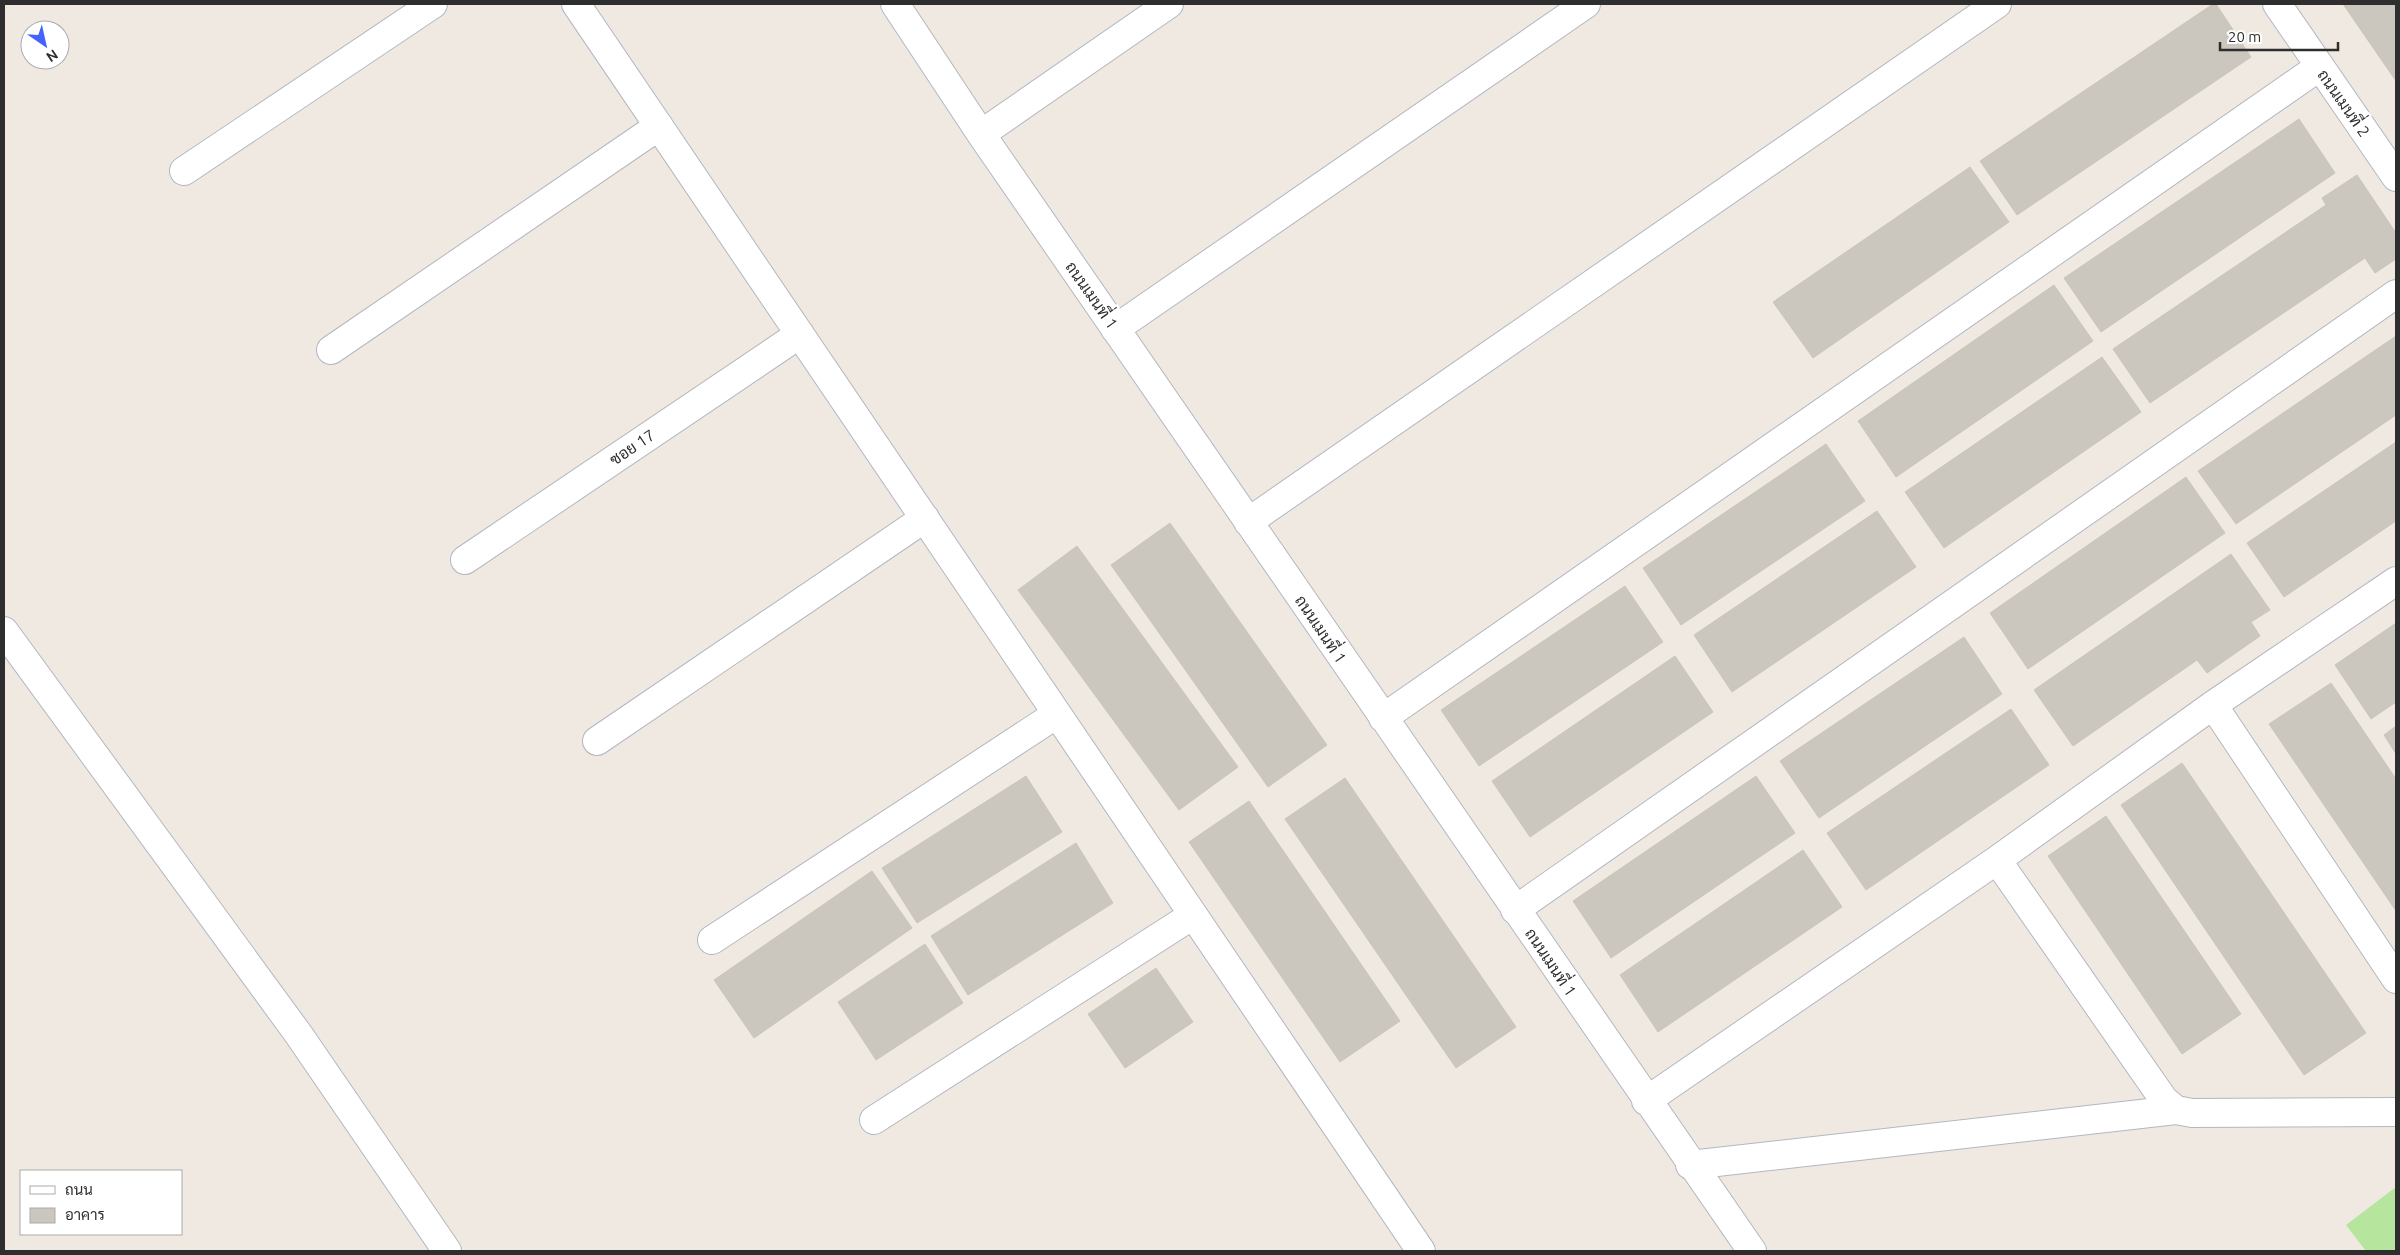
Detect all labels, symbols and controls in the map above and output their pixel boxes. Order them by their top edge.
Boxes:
north arrow [20,20,70,70]
scale bar [2220,20,2338,52]
text: 20 m [2228,28,2261,45]
text: N [43,46,61,65]
street label: ถนนเมนที่ 2 [2314,63,2378,140]
street label: ถนนเมนที่ 1 [1062,255,1126,332]
street label: ซอย 17 [606,426,658,468]
street label: ถนนเมนที่ 1 [1292,589,1354,666]
street label: ถนนเมนที่ 1 [1522,922,1584,999]
legend [20,1170,182,1235]
text: ถนน [65,1181,93,1198]
text: อาคาร [65,1206,105,1223]

